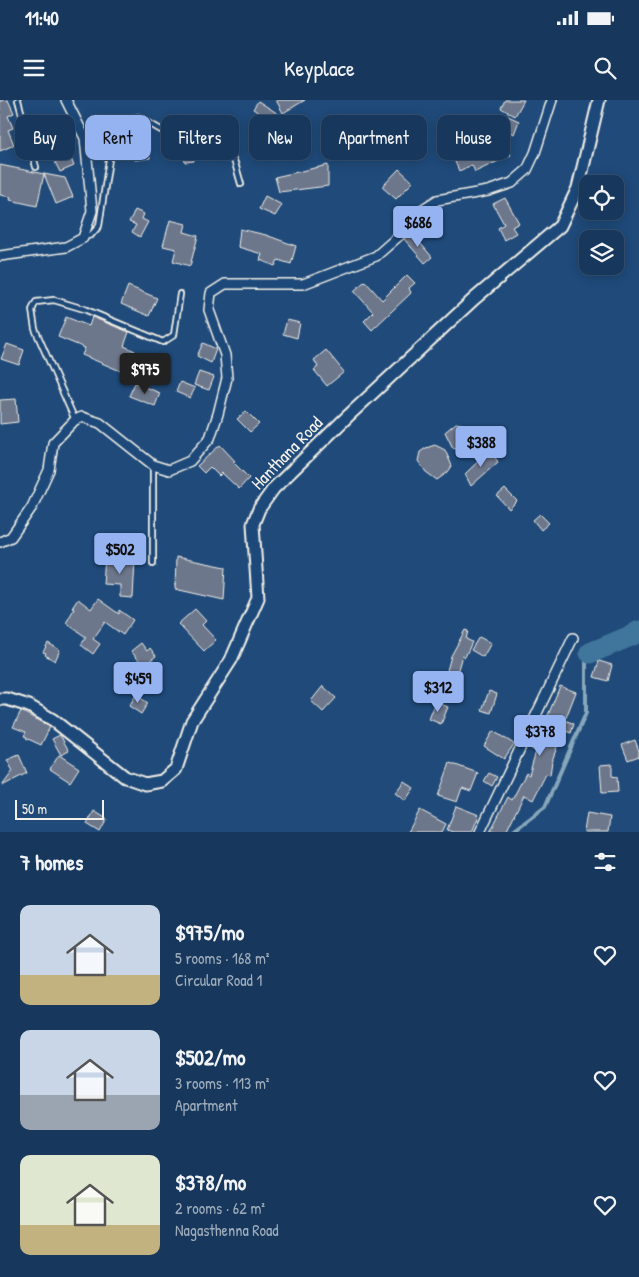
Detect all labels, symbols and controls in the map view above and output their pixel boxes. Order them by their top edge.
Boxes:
text: 11:40 [25,5,59,31]
text: Keyplace [284,53,355,83]
icon: menu [20,54,48,82]
icon: search [591,54,619,82]
chip: Buy [15,115,75,160]
chip: Rent [85,115,151,160]
chip: Filters [161,115,239,160]
chip: New [249,115,311,160]
chip: Apartment [321,115,427,160]
chip: House [437,115,510,160]
map controls [579,175,624,275]
button: locate [579,175,624,220]
pin: $686 [388,206,448,248]
text: $686 [404,211,432,233]
button: layers [579,230,624,275]
pin: $975 [115,352,175,395]
text: $975 [131,358,159,380]
street label: Hanthana Road [245,410,328,495]
pin: $388 [451,426,511,468]
text: $388 [466,431,496,453]
pin: $502 [90,532,150,575]
text: $502 [105,538,135,560]
pin: $459 [108,662,168,704]
text: $459 [125,667,151,689]
pin: $312 [408,670,468,713]
text: $312 [424,676,452,698]
pin: $378 [510,714,570,757]
text: $378 [525,720,555,742]
scale bar [15,797,104,820]
text: 50 m [22,799,47,818]
text: 7 homes [20,848,83,877]
icon: filters [591,848,619,876]
text: $975/mo [175,918,244,947]
icon: home [60,925,120,985]
icon: heart [591,941,619,969]
text: 5 rooms · 168 m² [175,947,269,969]
text: Circular Road 1 [175,969,262,991]
text: $502/mo [175,1043,245,1072]
icon: home [60,1050,120,1110]
icon: heart [591,1066,619,1094]
text: 3 rooms · 113 m² [175,1072,270,1094]
text: Apartment [175,1094,238,1116]
text: $378/mo [175,1168,246,1197]
icon: home [60,1175,120,1235]
icon: heart [591,1191,619,1219]
text: 2 rooms · 62 m² [175,1197,265,1219]
text: Nagasthenna Road [175,1219,279,1241]

